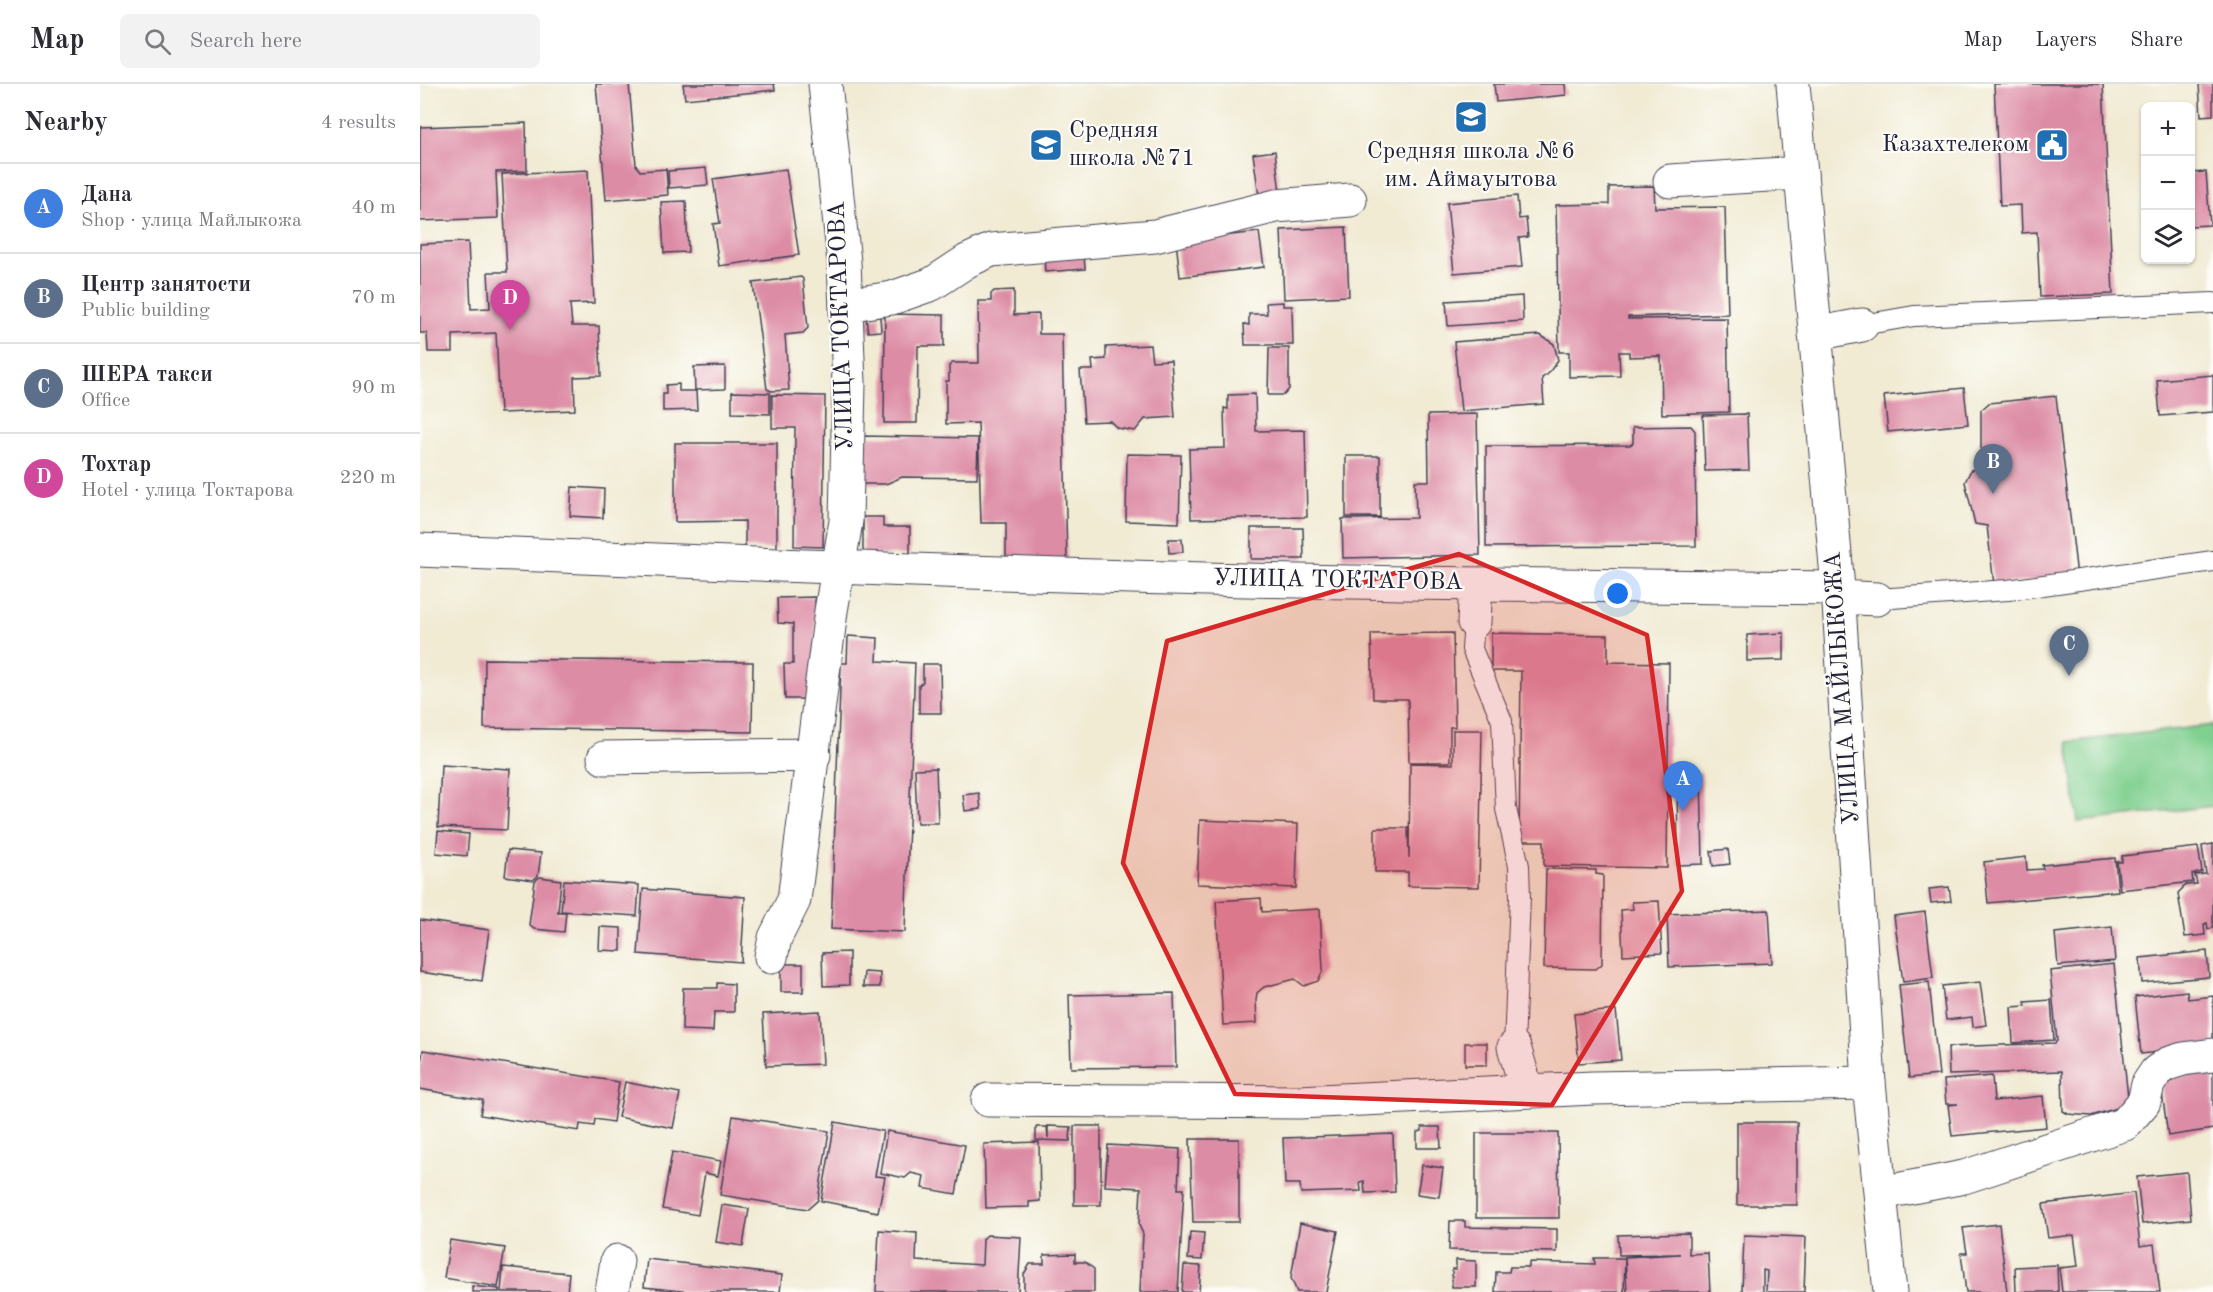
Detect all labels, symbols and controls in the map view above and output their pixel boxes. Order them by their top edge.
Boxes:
search box [120,14,540,68]
icon: search [141,25,174,58]
text: Map [30,27,84,55]
text: Search here [189,30,302,52]
text: Map [1963,30,2002,51]
text: Layers [2035,30,2097,51]
text: Share [2130,30,2183,51]
school or university icon: Средняя школа №6 им. Аймауытова [1453,99,1489,135]
map controls [2141,102,2195,264]
button: + [2141,102,2195,156]
text: Nearby [24,110,108,136]
text: 4 results [321,113,396,133]
place label: Средняя школа №71 [1069,119,1195,171]
school or university icon: Средняя школа №71 [1028,127,1064,163]
public building icon: Казахтелеком [2034,127,2070,163]
place label: Казахтелеком [1882,133,2029,157]
place label: Средняя школа №6 им. Аймауытова [1367,140,1575,192]
button: − [2141,156,2195,210]
text: Дана [81,184,132,206]
text: A [36,198,51,218]
text: 40 m [351,198,396,218]
street label: УЛИЦА ТОКТАРОВА [826,201,858,451]
button: layers [2141,210,2195,264]
text: Shop · улица Майлыкожа [81,211,302,231]
text: Центр занятости [81,274,251,296]
pin: D [490,280,530,330]
text: B [36,288,51,308]
text: 70 m [351,288,396,308]
text: Public building [81,301,210,321]
text: ШЕРА такси [81,364,213,386]
text: C [37,378,50,398]
text: 90 m [351,378,396,398]
text: Office [81,391,130,411]
pin: B [1974,444,2012,494]
text: Тохтар [81,454,151,476]
text: D [36,468,51,488]
text: 220 m [340,468,396,488]
text: Hotel · улица Токтарова [81,481,294,501]
street label: УЛИЦА МАЙЛЫКОЖА [1817,551,1865,826]
street label: УЛИЦА ТОКТАРОВА [1213,567,1463,595]
your location [1603,579,1632,608]
pin: C [2050,626,2088,676]
pin: A [1664,762,1702,811]

